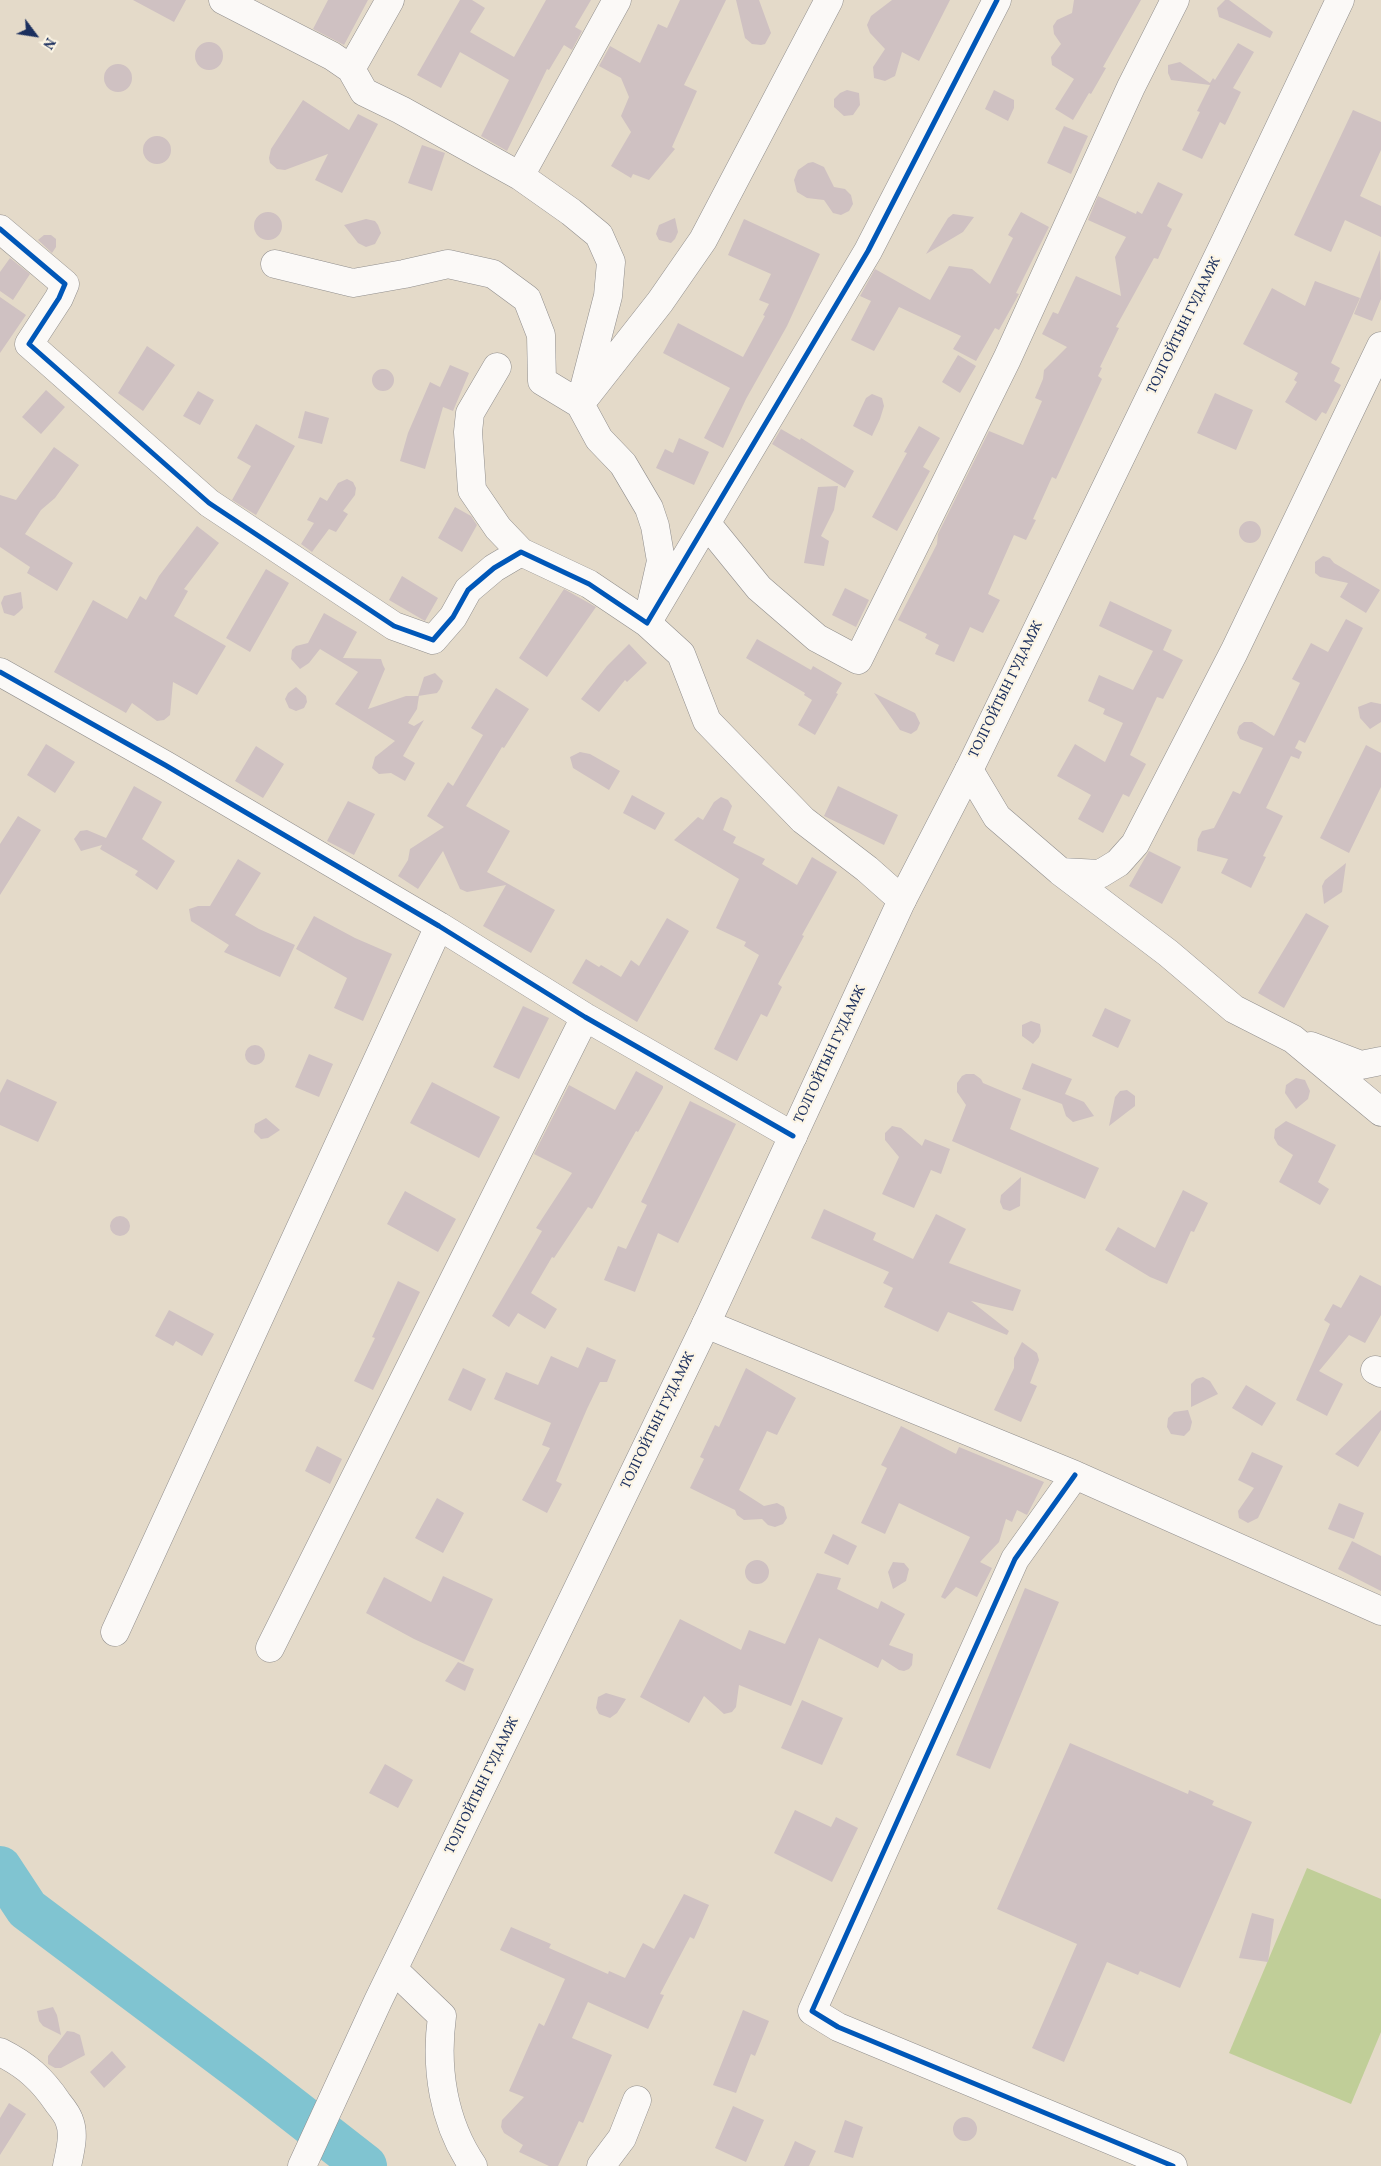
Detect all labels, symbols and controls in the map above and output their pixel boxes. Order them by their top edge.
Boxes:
north arrow [10,10,60,60]
text: N [38,34,59,52]
street label: ТОЛГОЙТЫН ГУДАМЖ [1144,255,1226,397]
street label: ТОЛГОЙТЫН ГУДАМЖ [966,619,1048,761]
street label: ТОЛГОЙТЫН ГУДАМЖ [792,983,870,1127]
street label: ТОЛГОЙТЫН ГУДАМЖ [618,1350,700,1492]
street label: ТОЛГОЙТЫН ГУДАМЖ [442,1715,524,1857]

